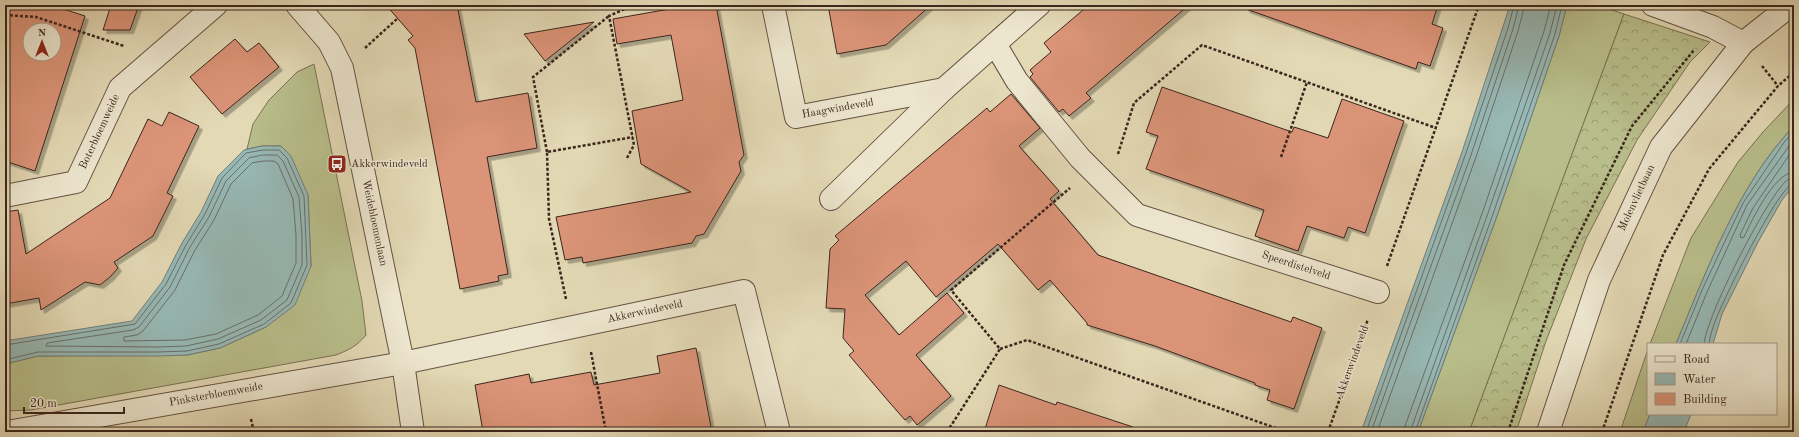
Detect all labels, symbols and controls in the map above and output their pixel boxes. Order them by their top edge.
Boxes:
north arrow [22,22,62,62]
text: N [38,28,47,39]
street label: Boterbloemweide [78,93,122,171]
street label: Haagwindeveld [801,97,875,121]
bus stop icon: Akkerwindeveld [326,153,348,175]
place label: Akkerwindeveld [351,159,428,170]
street label: Molenvlietbaan [1617,163,1657,233]
street label: Weidebloemenlaan [359,179,389,267]
street label: Speerdistelveld [1260,250,1332,282]
street label: Akkerwindeveld [606,299,684,325]
street label: Akkerwindeveld [1335,324,1371,400]
legend [1647,343,1777,415]
text: Road [1683,354,1710,366]
text: Water [1683,374,1716,386]
street label: Pinksterbloemweide [168,381,264,409]
scale bar [24,389,124,415]
text: Building [1683,394,1727,406]
text: 20 m [30,398,57,410]

